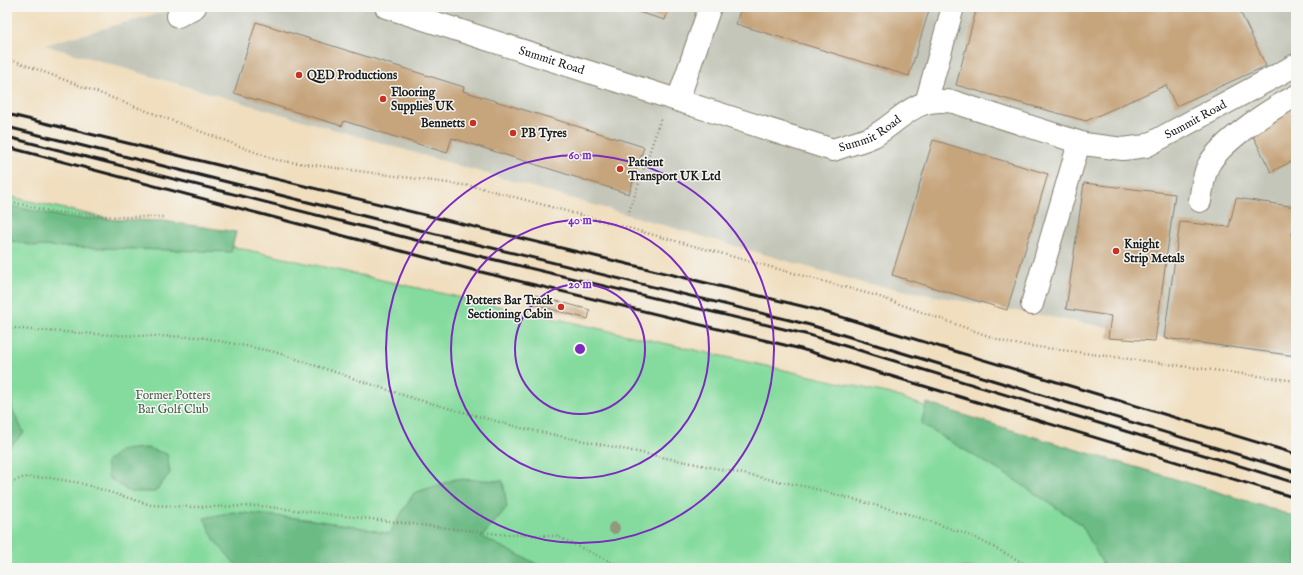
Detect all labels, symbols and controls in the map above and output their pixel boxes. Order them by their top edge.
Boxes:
street label: Summit Road [517,43,587,78]
place label: QED Productions [307,68,398,84]
marker: QED Productions [294,70,304,80]
place label: Flooring Supplies UK [391,85,455,115]
marker: Flooring Supplies UK [378,94,388,104]
street label: Summit Road [1162,96,1229,142]
street label: Summit Road [837,111,905,155]
place label: Bennetts [421,116,466,131]
marker: Bennetts [468,118,478,128]
place label: PB Tyres [521,126,567,142]
marker: PB Tyres [508,128,518,138]
text: 60 m [569,148,592,163]
place label: Patient Transport UK Ltd [627,155,721,185]
marker: Patient Transport UK Ltd [615,164,625,174]
text: 40 m [568,213,593,228]
place label: Knight Strip Metals [1124,237,1185,267]
marker: Knight Strip Metals [1111,246,1121,256]
text: 20 m [568,277,592,292]
place label: Potters Bar Track Sectioning Cabin [466,293,554,323]
marker: Potters Bar Track Sectioning Cabin [556,302,566,312]
centre of rings [573,342,587,356]
park label: Former Potters Bar Golf Club [135,388,211,417]

